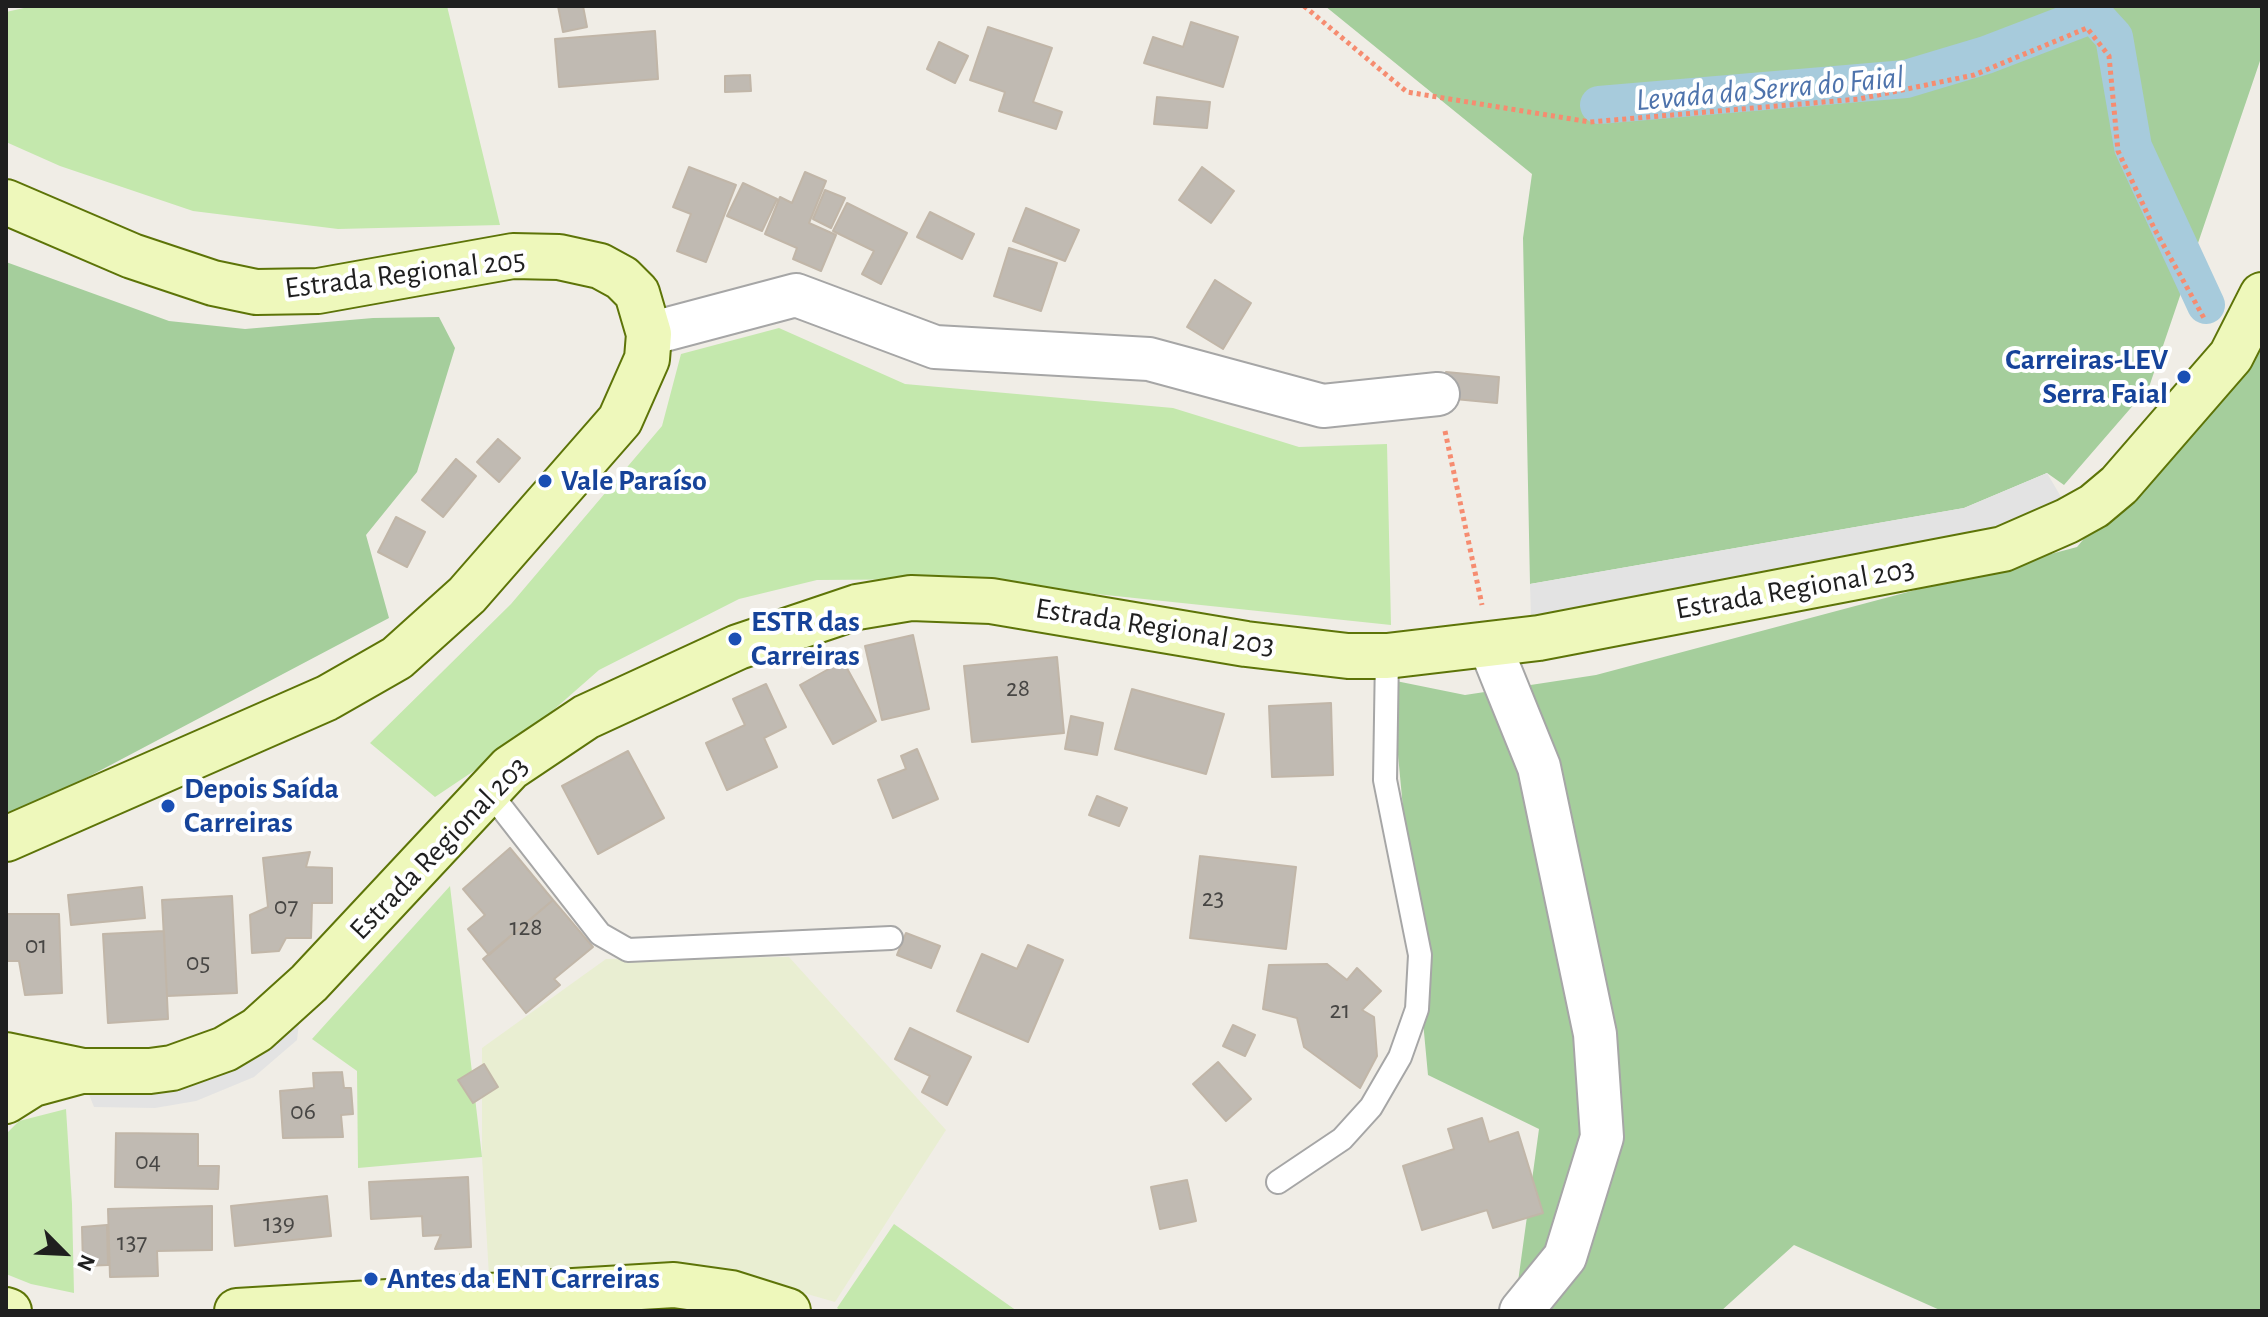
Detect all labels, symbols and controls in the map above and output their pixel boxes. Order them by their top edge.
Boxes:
water label: Levada da Serra do Faial [1634,58,1906,120]
street label: Estrada Regional 205 [283,241,527,307]
place label: Carreiras-LEV Serra Faial [2005,342,2168,412]
marker: Carreiras-LEV Serra Faial [2175,368,2193,386]
place label: Vale Paraíso [561,463,707,499]
marker: Vale Paraíso [536,472,554,490]
street label: Estrada Regional 203 [1673,550,1917,628]
street label: Estrada Regional 203 [1033,590,1277,664]
place label: ESTR das Carreiras [751,604,860,674]
marker: ESTR das Carreiras [726,630,744,648]
house number: 28 [1006,672,1030,704]
street label: Estrada Regional 203 [342,749,536,947]
place label: Depois Saída Carreiras [184,771,339,842]
marker: Depois Saída Carreiras [159,797,177,815]
house number: 23 [1202,882,1224,914]
house number: 07 [274,890,298,922]
house number: 128 [509,911,543,943]
house number: 01 [25,929,47,961]
house number: 05 [186,946,210,978]
house number: 21 [1330,994,1350,1026]
house number: 06 [290,1095,316,1127]
house number: 04 [135,1145,161,1177]
house number: 139 [263,1207,295,1239]
north arrow [24,1213,104,1293]
house number: 137 [117,1226,147,1258]
text: N [73,1251,99,1274]
place label: Antes da ENT Carreiras [387,1261,660,1297]
marker: Antes da ENT Carreiras [362,1270,380,1288]

